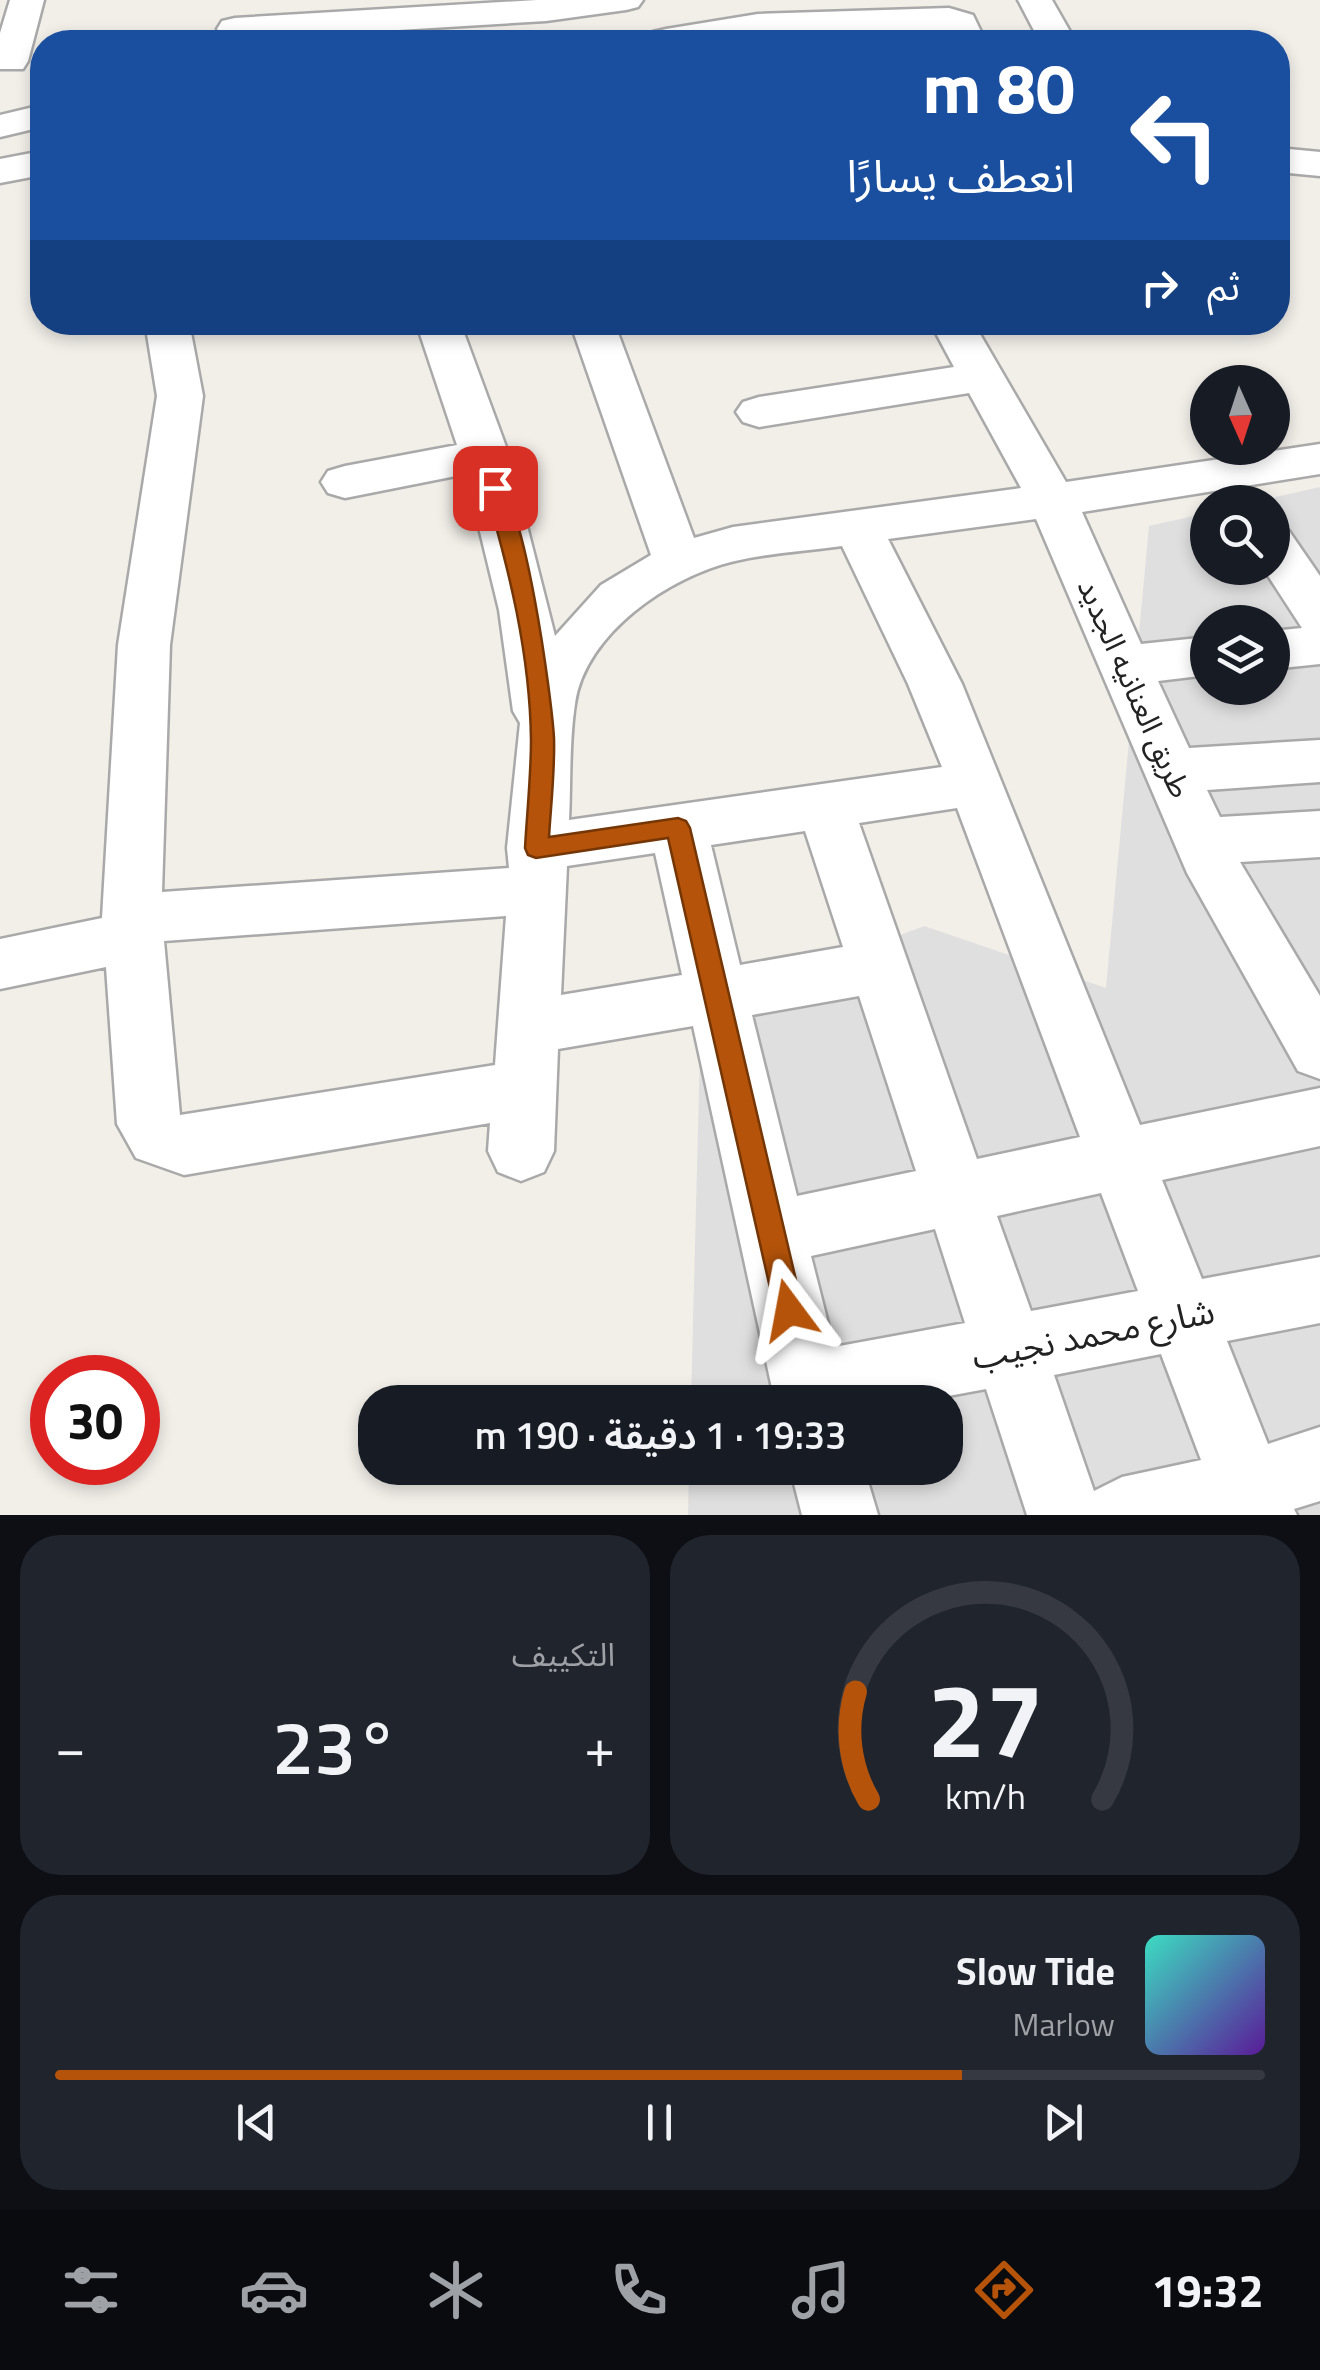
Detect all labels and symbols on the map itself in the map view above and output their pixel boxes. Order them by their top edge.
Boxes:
north arrow [1190,365,1290,465]
pin [453,446,538,531]
street label: طريق العنانيه الجديد [1066,571,1204,805]
position arrow [737,1258,841,1362]
street label: شارع محمد نجيب [967,1283,1219,1383]
speed limit sign: 30 [30,1355,160,1485]

